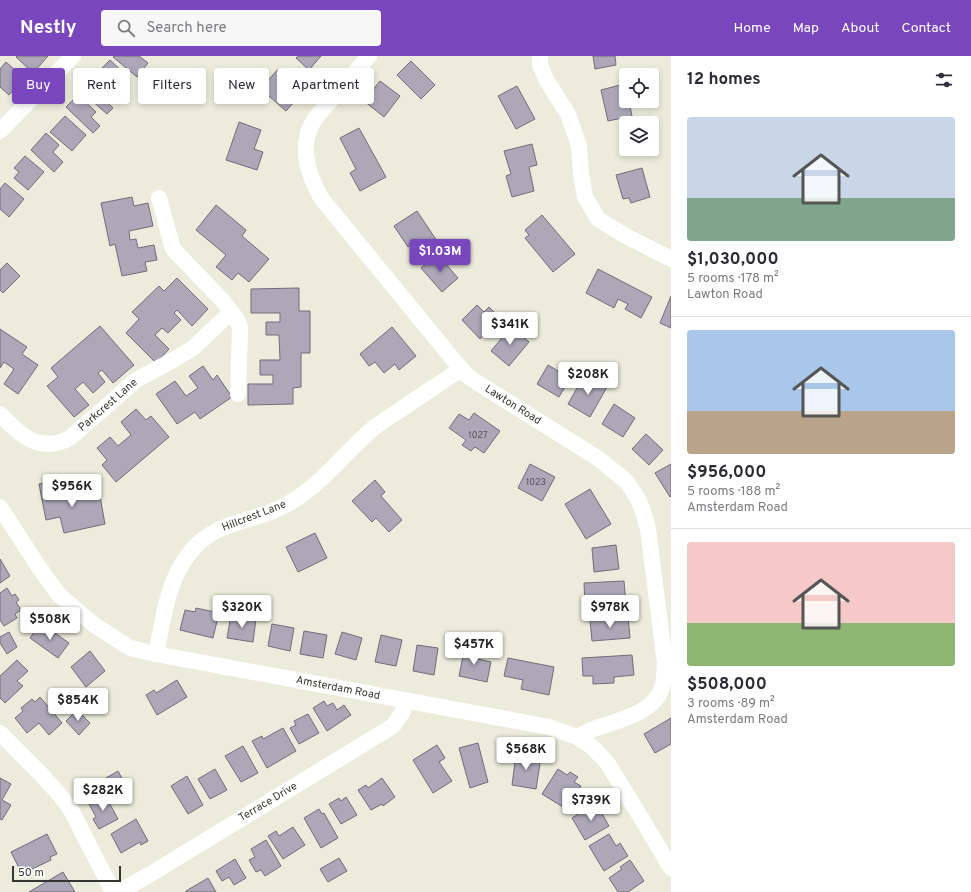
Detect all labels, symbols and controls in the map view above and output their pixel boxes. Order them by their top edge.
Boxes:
search box [101,10,381,46]
text: Nestly [20,16,77,40]
icon: search [115,17,137,39]
text: Search here [147,19,227,38]
text: Home [734,20,771,37]
text: Map [793,20,819,37]
text: About [841,20,880,37]
text: Contact [902,20,951,37]
chip: Buy [12,68,65,104]
chip: Rent [73,68,130,104]
chip: Filters [138,68,206,104]
chip: New [214,68,269,104]
chip: Apartment [277,68,374,104]
map controls [619,68,659,156]
button: locate [619,68,659,108]
text: 12 homes [687,69,761,91]
icon: filters [933,69,955,91]
button: layers [619,116,659,156]
icon: home [785,143,857,215]
pin: $1.03M [407,239,473,273]
text: $1.03M [418,244,462,260]
text: $1,030,000 [687,249,779,271]
text: 5 rooms · 178 m² [687,271,779,287]
text: Lawton Road [687,287,763,303]
pin: $341K [482,312,538,346]
text: $341K [491,317,529,333]
icon: home [785,356,857,428]
pin: $208K [560,362,616,396]
text: $208K [567,367,609,383]
street label: Parkcrest Lane [76,375,141,435]
street label: Lawton Road [482,382,544,428]
house number: 1027 [468,430,488,441]
text: $956,000 [687,462,766,484]
pin: $956K [44,474,100,508]
house number: 1023 [526,477,546,488]
text: $956K [52,479,92,495]
text: 5 rooms · 188 m² [687,484,780,500]
street label: Hillcrest Lane [220,497,288,535]
text: Amsterdam Road [687,500,788,516]
icon: home [785,568,857,640]
pin: $320K [214,595,270,629]
pin: $978K [582,595,638,629]
text: $320K [221,600,263,616]
text: $978K [590,600,630,616]
pin: $508K [22,607,78,641]
text: $508K [29,612,71,628]
pin: $457K [446,632,502,666]
text: $457K [454,637,494,653]
street label: Amsterdam Road [295,673,381,703]
text: $508,000 [687,674,767,696]
pin: $854K [50,688,106,722]
text: $854K [57,693,99,709]
text: 3 rooms · 89 m² [687,696,775,712]
text: Amsterdam Road [687,712,788,728]
pin: $568K [498,737,554,771]
text: $568K [505,742,547,758]
pin: $282K [75,778,131,812]
street label: Terrace Drive [236,779,300,825]
text: $282K [83,783,123,799]
pin: $739K [563,788,619,822]
text: $739K [571,793,611,809]
scale bar [12,864,121,883]
text: 50 m [18,866,44,880]

